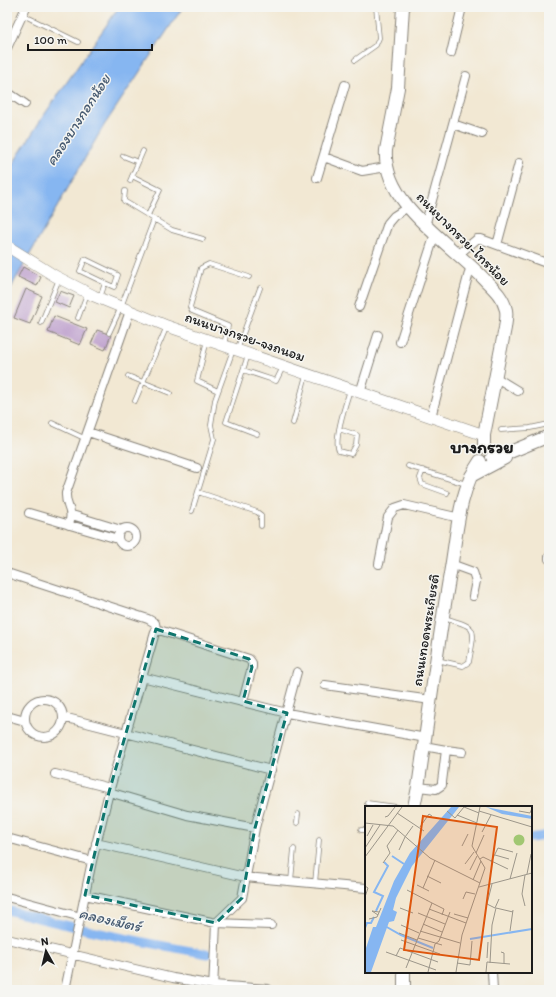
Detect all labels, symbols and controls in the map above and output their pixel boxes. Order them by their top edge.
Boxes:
scale bar [28,26,152,52]
text: 100 m [34,33,67,47]
water label: คลองบางกอกน้อย [42,70,115,169]
street label: ถนนบางกรวย-ไทรน้อย [413,189,513,289]
street label: ถนนบางกรวย-จงถนอม [183,308,307,366]
district label: บางกรวย [449,436,514,458]
street label: ถนนเทอดพระเกียรติ [409,573,443,687]
inset map [365,806,532,973]
water label: คลองเม็ตร์ [77,904,145,936]
north arrow [26,931,66,971]
text: N [40,935,49,949]

